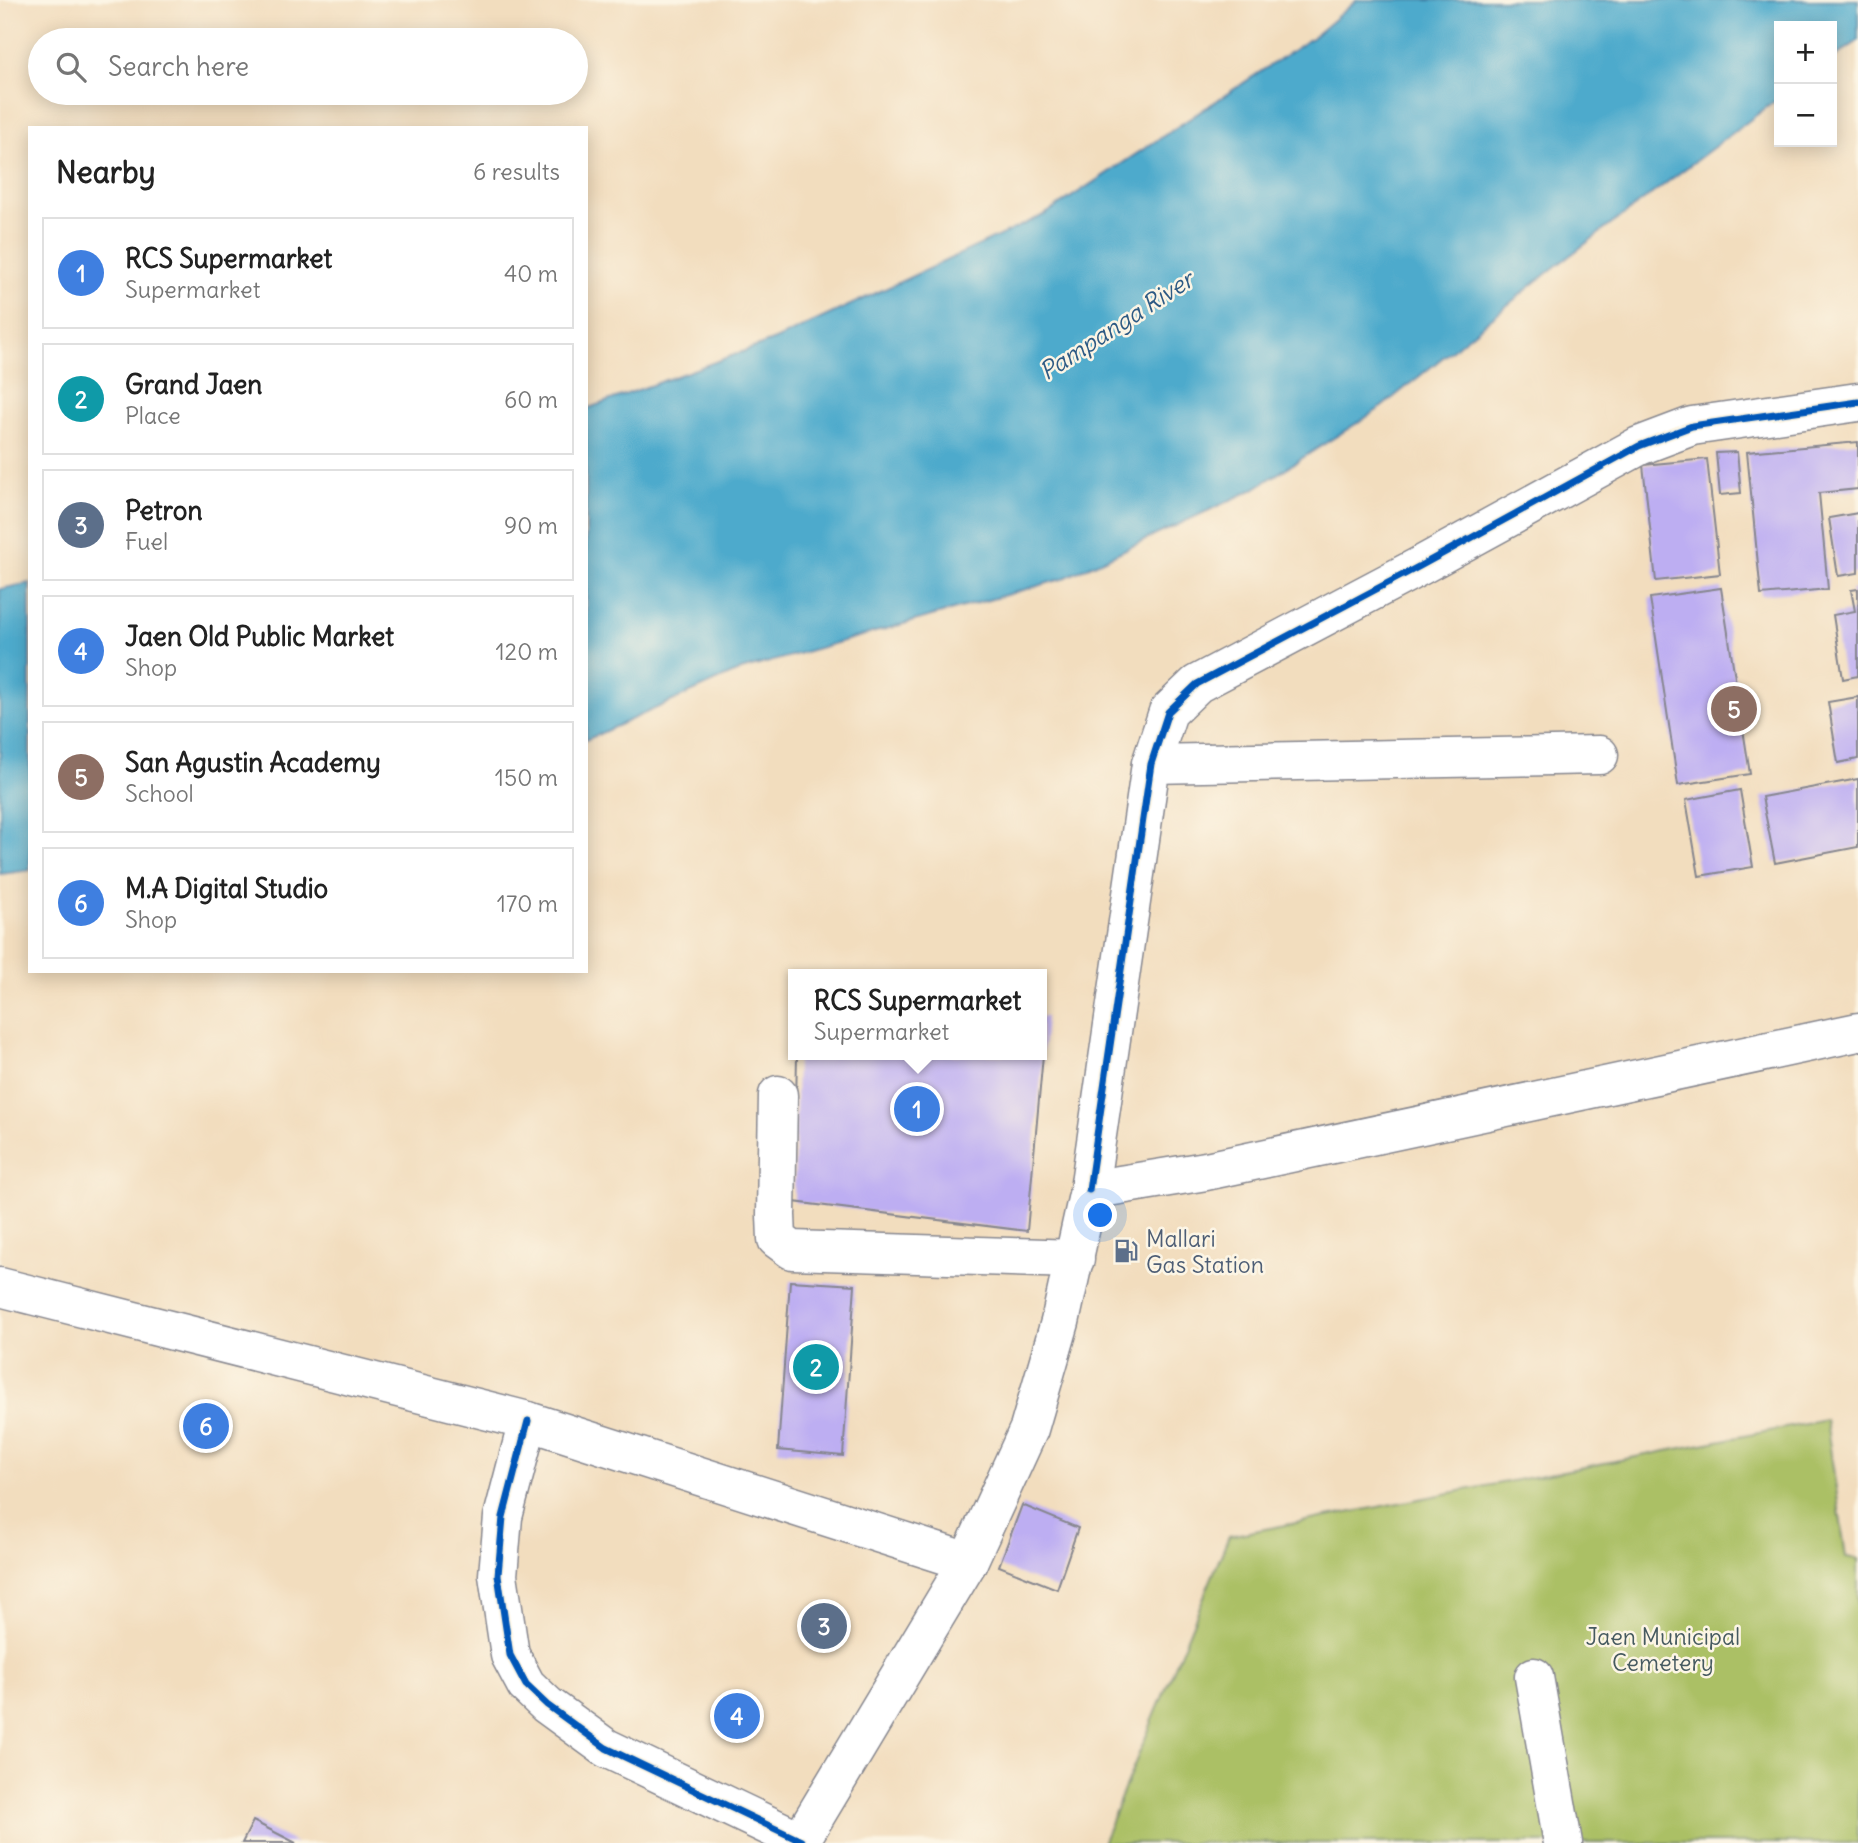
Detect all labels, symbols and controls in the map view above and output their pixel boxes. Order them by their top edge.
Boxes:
map controls [1774,21,1837,147]
button: + [1774,21,1837,84]
search box [28,28,588,105]
icon: search [52,48,90,86]
text: Search here [108,50,249,83]
button: − [1774,84,1837,147]
text: Nearby [56,153,156,191]
text: 6 results [473,157,560,186]
text: RCS Supermarket [125,242,332,275]
text: 1 [76,259,86,288]
text: 40 m [504,259,558,288]
water label: Pampanga River [1033,262,1201,386]
text: Supermarket [125,275,261,304]
text: Grand Jaen [125,368,262,401]
text: 2 [75,385,87,414]
text: 60 m [504,385,558,414]
text: Place [125,401,181,430]
text: Petron [125,494,202,527]
text: 3 [74,511,88,540]
text: 90 m [504,511,558,540]
text: Fuel [125,527,168,556]
text: Jaen Old Public Market [125,620,394,653]
text: 4 [74,637,88,666]
text: 120 m [495,637,558,666]
text: Shop [125,653,177,682]
pin: 5 [1711,683,1757,735]
text: San Agustin Academy [125,746,381,779]
text: 5 [74,763,88,792]
text: 150 m [495,763,558,792]
text: School [125,779,194,808]
text: M.A Digital Studio [125,872,328,905]
text: 6 [74,889,88,918]
text: 170 m [497,889,558,918]
text: Shop [125,905,177,934]
popup [788,969,1047,1060]
text: RCS Supermarket [814,984,1021,1017]
text: Supermarket [814,1017,949,1046]
pin: 1 [894,1083,940,1135]
your location [1083,1198,1117,1232]
place label: Mallari Gas Station [1146,1224,1264,1279]
fuel station icon: Mallari Gas Station [1112,1237,1140,1265]
pin: 2 [793,1341,839,1393]
pin: 6 [183,1400,229,1452]
pin: 3 [801,1600,847,1652]
park label: Jaen Municipal Cemetery [1586,1622,1740,1677]
pin: 4 [714,1690,760,1742]

